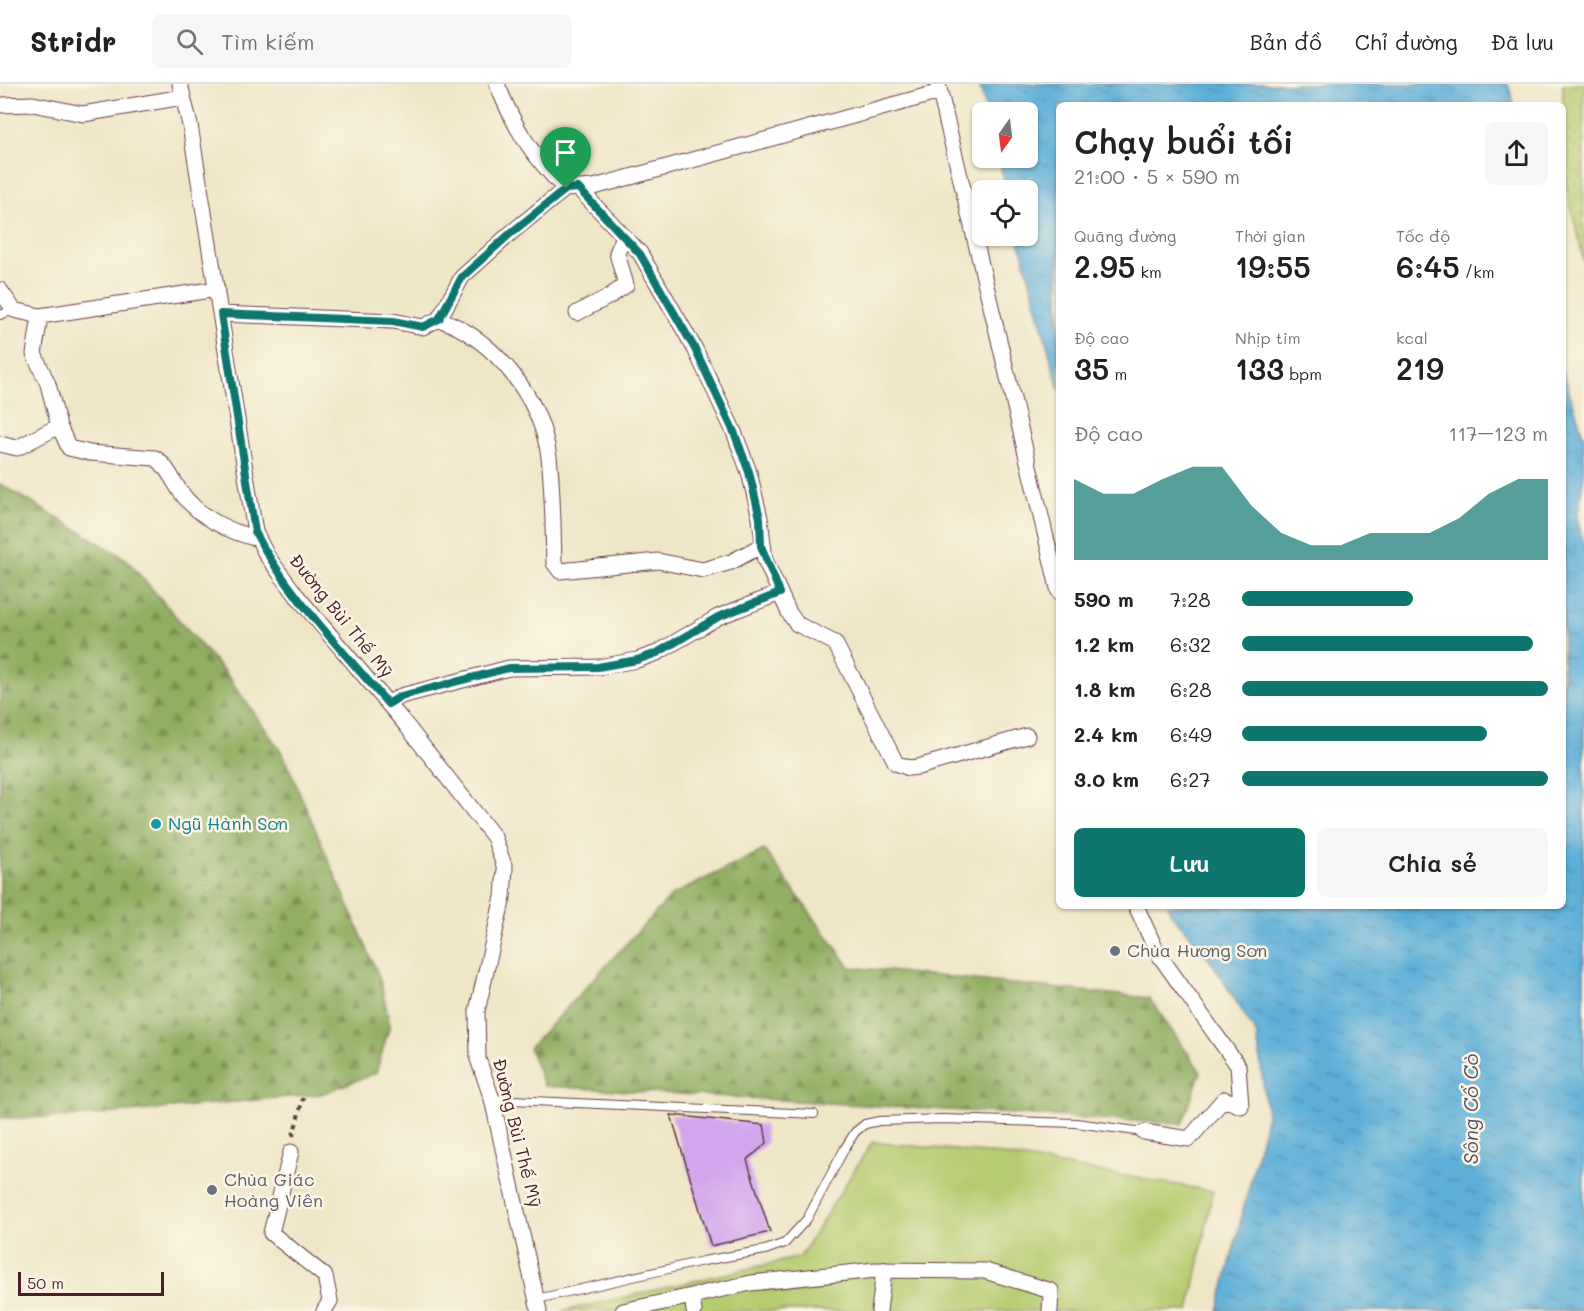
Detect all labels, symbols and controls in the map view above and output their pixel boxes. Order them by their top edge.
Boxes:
search box [152,14,572,68]
text: Stridr [30,23,116,59]
icon: search [173,25,206,58]
text: Tìm kiếm [221,27,315,56]
text: Bản đồ [1250,28,1322,55]
text: Chỉ đường [1355,28,1458,55]
text: Đã lưu [1491,28,1554,55]
north arrow [972,102,1038,168]
map controls [972,102,1038,246]
text: Chạy buổi tối [1074,119,1294,162]
button: share [1485,122,1548,185]
pin [540,127,591,189]
icon: arrive [549,136,582,169]
text: 21:00 · 5 × 590 m [1074,163,1240,189]
button: locate [972,180,1038,246]
text: Quãng đường [1074,225,1176,246]
text: Thời gian [1235,225,1305,246]
text: Tốc độ [1396,225,1450,246]
text: 2.95 [1074,246,1135,286]
text: 19:55 [1235,246,1311,286]
text: 6:45 [1396,246,1460,286]
text: km [1135,261,1162,282]
text: /km [1460,261,1494,282]
text: Độ cao [1074,327,1129,348]
text: Nhịp tim [1235,327,1300,348]
text: kcal [1396,327,1428,348]
text: 35 [1074,348,1109,388]
text: 133 [1235,348,1284,388]
text: 219 [1396,348,1444,388]
text: m [1109,363,1127,384]
text: bpm [1284,363,1322,384]
text: Độ cao [1074,420,1143,446]
text: 117–123 m [1448,420,1548,446]
street label: Đường Bùi Thế Mỹ [284,548,399,682]
text: 590 m [1074,586,1134,612]
text: 7:28 [1170,586,1211,612]
text: 1.2 km [1074,631,1134,657]
text: 6:32 [1170,631,1211,657]
text: 1.8 km [1074,676,1135,702]
text: 6:28 [1170,676,1212,702]
text: 2.4 km [1074,721,1138,747]
text: 6:49 [1170,721,1212,747]
text: 3.0 km [1074,766,1139,792]
text: 6:27 [1170,766,1211,792]
place label: Ngũ Hành Sơn [168,811,288,835]
marker: Ngũ Hành Sơn [149,817,163,831]
button: Lưu [1074,828,1305,897]
button: Chia sẻ [1317,828,1548,897]
place label: Chùa Hương Sơn [1127,938,1267,962]
marker: Chùa Hương Sơn [1108,944,1122,958]
water label: Sông Cổ Cò [1457,1053,1483,1164]
street label: Đường Bùi Thế Mỹ [488,1056,548,1210]
place label: Chùa Giác Hoàng Viên [224,1167,323,1212]
marker: Chùa Giác Hoàng Viên [205,1183,219,1197]
scale bar [18,1269,164,1296]
text: 50 m [27,1272,64,1293]

